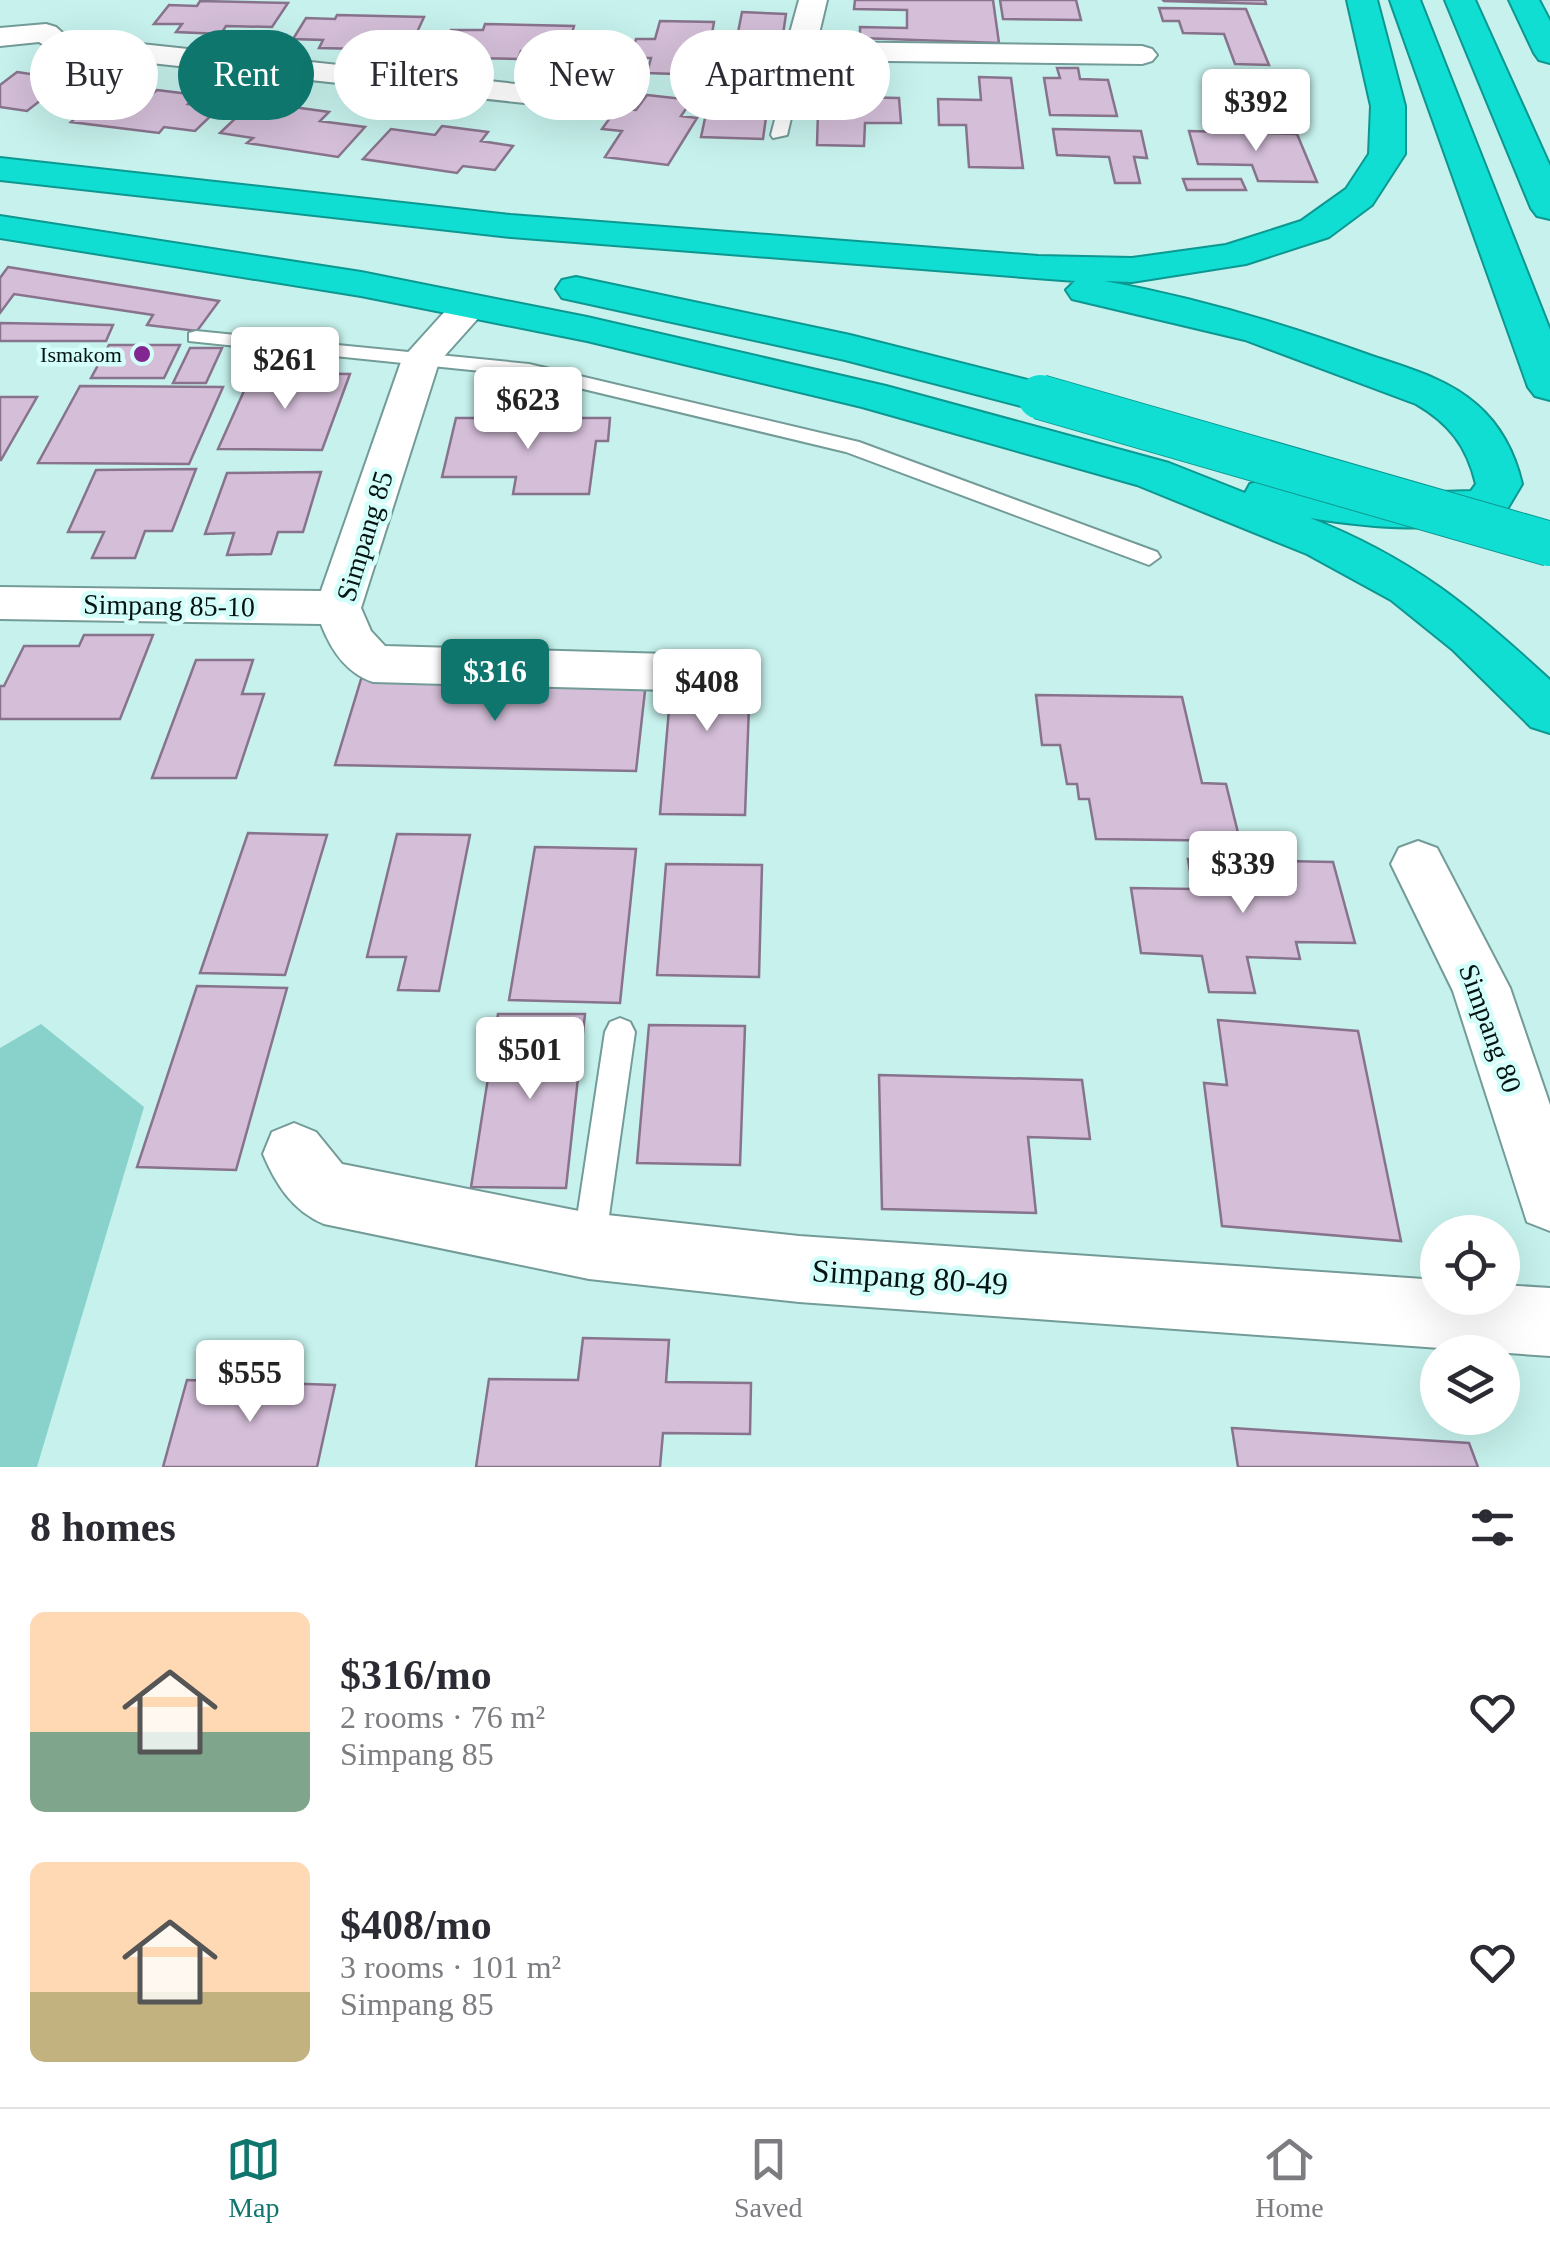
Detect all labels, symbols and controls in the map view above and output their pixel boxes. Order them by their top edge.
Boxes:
chip: Buy [30,30,158,120]
chip: Rent [178,30,314,120]
chip: Filters [334,30,494,120]
chip: New [514,30,650,120]
chip: Apartment [670,30,890,120]
pin: $392 [1197,69,1315,154]
text: $392 [1224,83,1288,119]
pin: $261 [226,327,344,412]
text: $261 [253,341,317,377]
place label: Ismakom [40,342,122,367]
marker: Ismakom [131,343,153,365]
pin: $623 [469,367,587,452]
text: $623 [496,381,560,417]
street label: Simpang 85 [330,467,399,605]
street label: Simpang 85-10 [83,589,255,622]
pin: $316 [436,639,554,724]
pin: $408 [648,649,766,734]
text: $316 [463,653,527,689]
text: $408 [675,663,739,699]
pin: $339 [1184,831,1302,916]
text: $339 [1211,845,1275,881]
street label: Simpang 80 [1453,960,1528,1097]
pin: $501 [471,1017,589,1102]
text: $501 [498,1031,562,1067]
map controls [1420,1215,1520,1435]
button: locate [1420,1215,1520,1315]
street label: Simpang 80-49 [811,1252,1009,1302]
button: layers [1420,1335,1520,1435]
pin: $555 [191,1340,309,1425]
text: $555 [218,1354,282,1390]
icon: filters [1465,1500,1520,1555]
text: 8 homes [30,1504,176,1550]
icon: home [110,1652,230,1772]
text: $316/mo [340,1652,492,1698]
icon: heart [1465,1685,1520,1740]
text: 2 rooms · 76 m² [340,1699,545,1735]
text: Simpang 85 [340,1736,494,1772]
icon: home [110,1902,230,2022]
text: $408/mo [340,1902,492,1948]
icon: heart [1465,1935,1520,1990]
text: 3 rooms · 101 m² [340,1949,561,1985]
text: Simpang 85 [340,1986,494,2022]
tab: Map [226,2132,281,2224]
tab: Saved [734,2132,802,2224]
tab: Home [1255,2132,1324,2224]

